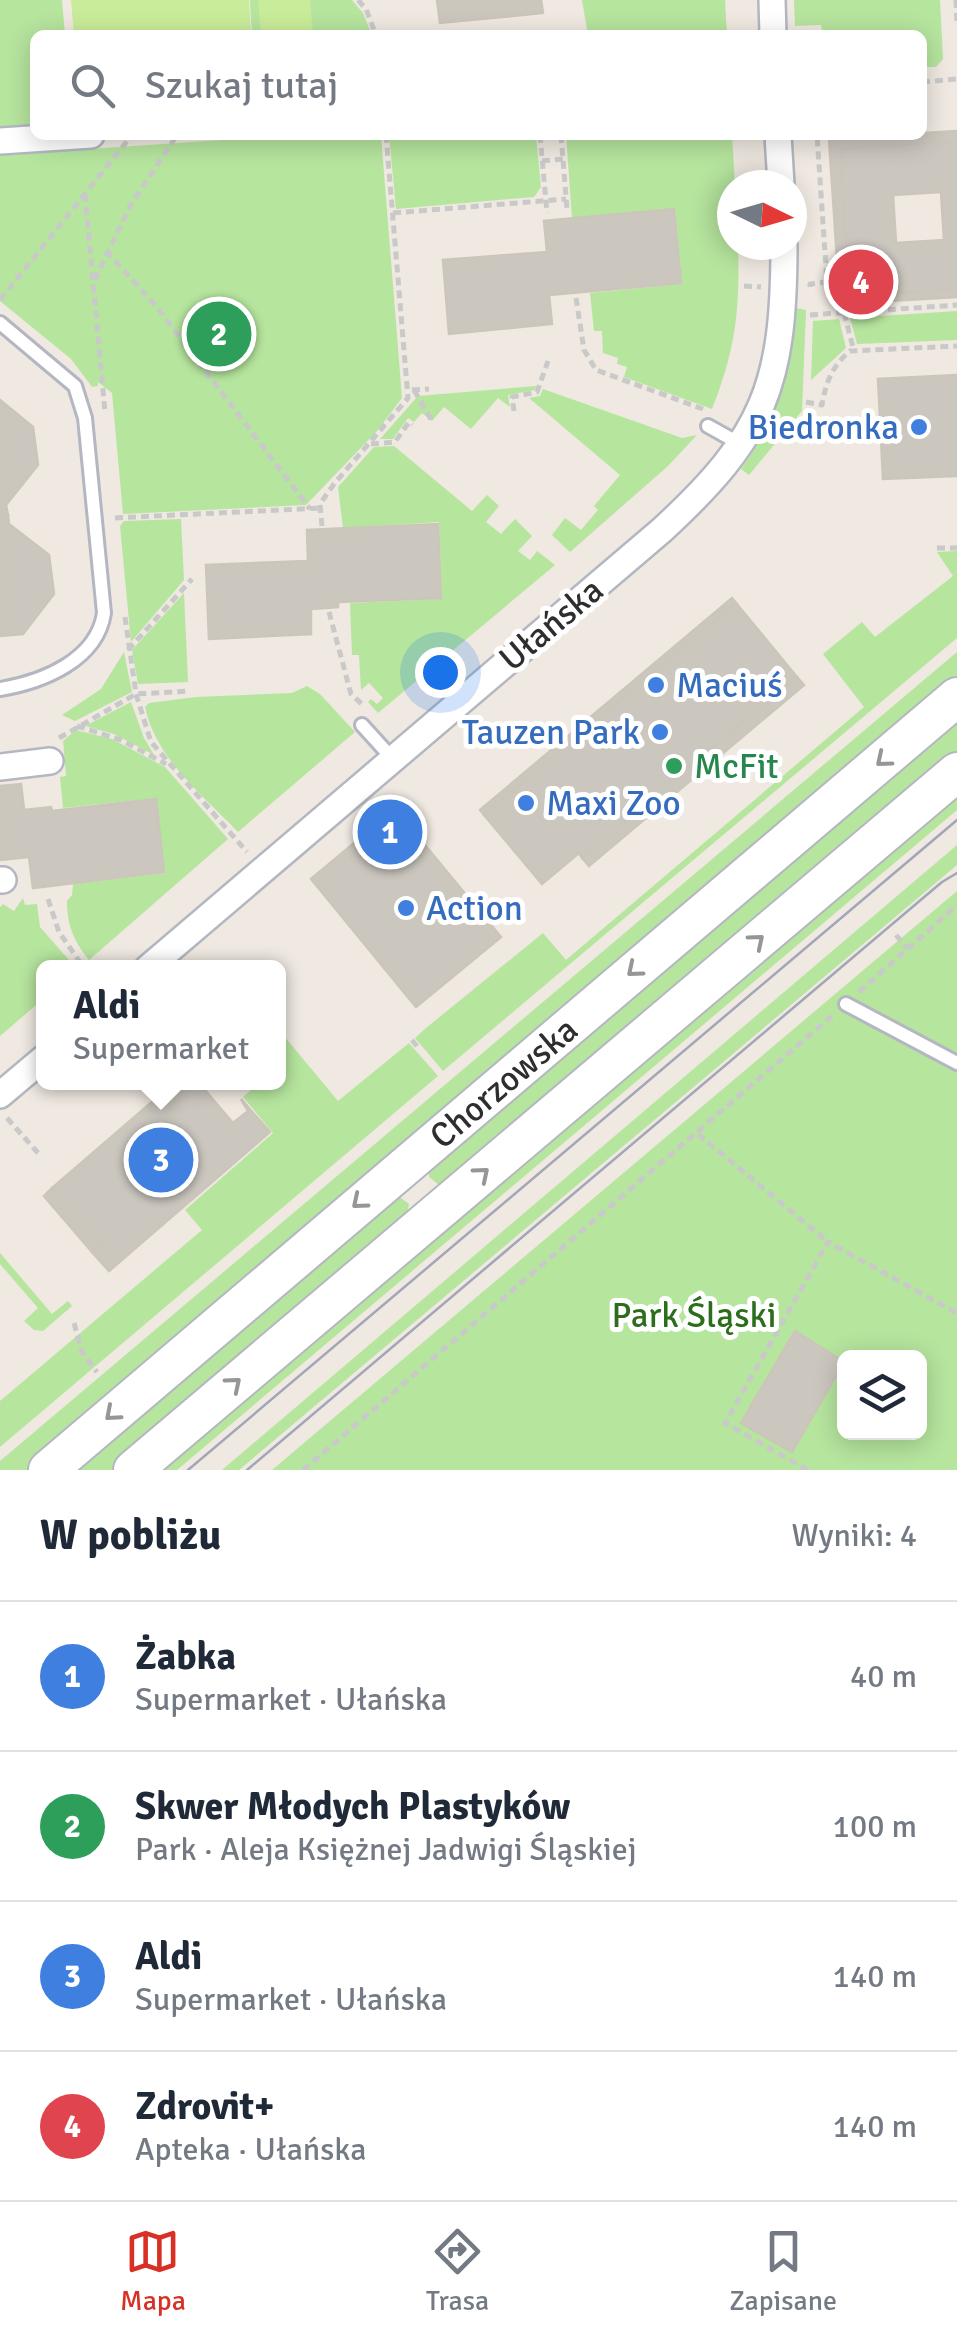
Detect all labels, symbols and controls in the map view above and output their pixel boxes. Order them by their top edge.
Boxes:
search box [30,30,927,140]
icon: search [65,58,120,113]
text: Szukaj tutaj [145,62,338,109]
north arrow [717,170,807,260]
pin: 4 [828,244,894,320]
pin: 2 [186,296,252,372]
place label: Biedronka [747,406,899,449]
marker: Biedronka [908,416,930,438]
street label: Ułańska [491,569,612,680]
your location [415,647,466,698]
place label: Maciuś [676,664,783,707]
marker: Maciuś [645,674,667,696]
place label: Tauzen Park [462,711,640,754]
marker: Tauzen Park [649,721,671,743]
place label: McFit [694,745,779,788]
one-way arrow [876,748,894,766]
marker: McFit [663,755,685,777]
place label: Maxi Zoo [546,782,681,825]
marker: Maxi Zoo [515,792,537,814]
pin: 1 [358,794,422,870]
place label: Action [426,887,523,930]
marker: Action [395,897,417,919]
one-way arrow [745,935,764,953]
one-way arrow [628,958,646,976]
popup [36,960,286,1090]
text: Aldi [73,982,140,1029]
street label: Chorzowska [421,1008,587,1158]
text: Supermarket [73,1029,249,1068]
pin: 3 [128,1122,194,1198]
one-way arrow [470,1167,489,1185]
one-way arrow [353,1191,371,1209]
park label: Park Śląski [612,1294,776,1337]
map controls [837,1350,927,1440]
button: layers [837,1350,927,1440]
one-way arrow [223,1378,241,1396]
one-way arrow [106,1402,124,1420]
text: W pobliżu [40,1510,221,1561]
text: Wyniki: 4 [791,1516,917,1555]
text: Żabka [135,1633,236,1680]
text: 1 [64,1657,81,1696]
text: 40 m [850,1657,917,1696]
text: Supermarket · Ułańska [135,1680,447,1719]
text: Skwer Młodych Plastyków [135,1783,570,1830]
text: 2 [64,1807,81,1846]
text: 100 m [833,1807,917,1846]
text: Park · Aleja Księżnej Jadwigi Śląskiej [135,1830,637,1869]
text: Aldi [135,1933,202,1980]
text: 3 [64,1957,81,1996]
text: 140 m [833,1957,917,1996]
text: Supermarket · Ułańska [135,1980,447,2019]
text: Zdrovit+ [135,2083,274,2130]
text: 4 [64,2107,81,2146]
text: 140 m [833,2107,917,2146]
text: Apteka · Ułańska [135,2130,367,2169]
tab: Mapa [120,2224,186,2318]
tab: Trasa [426,2224,489,2318]
tab: Zapisane [729,2224,837,2318]

